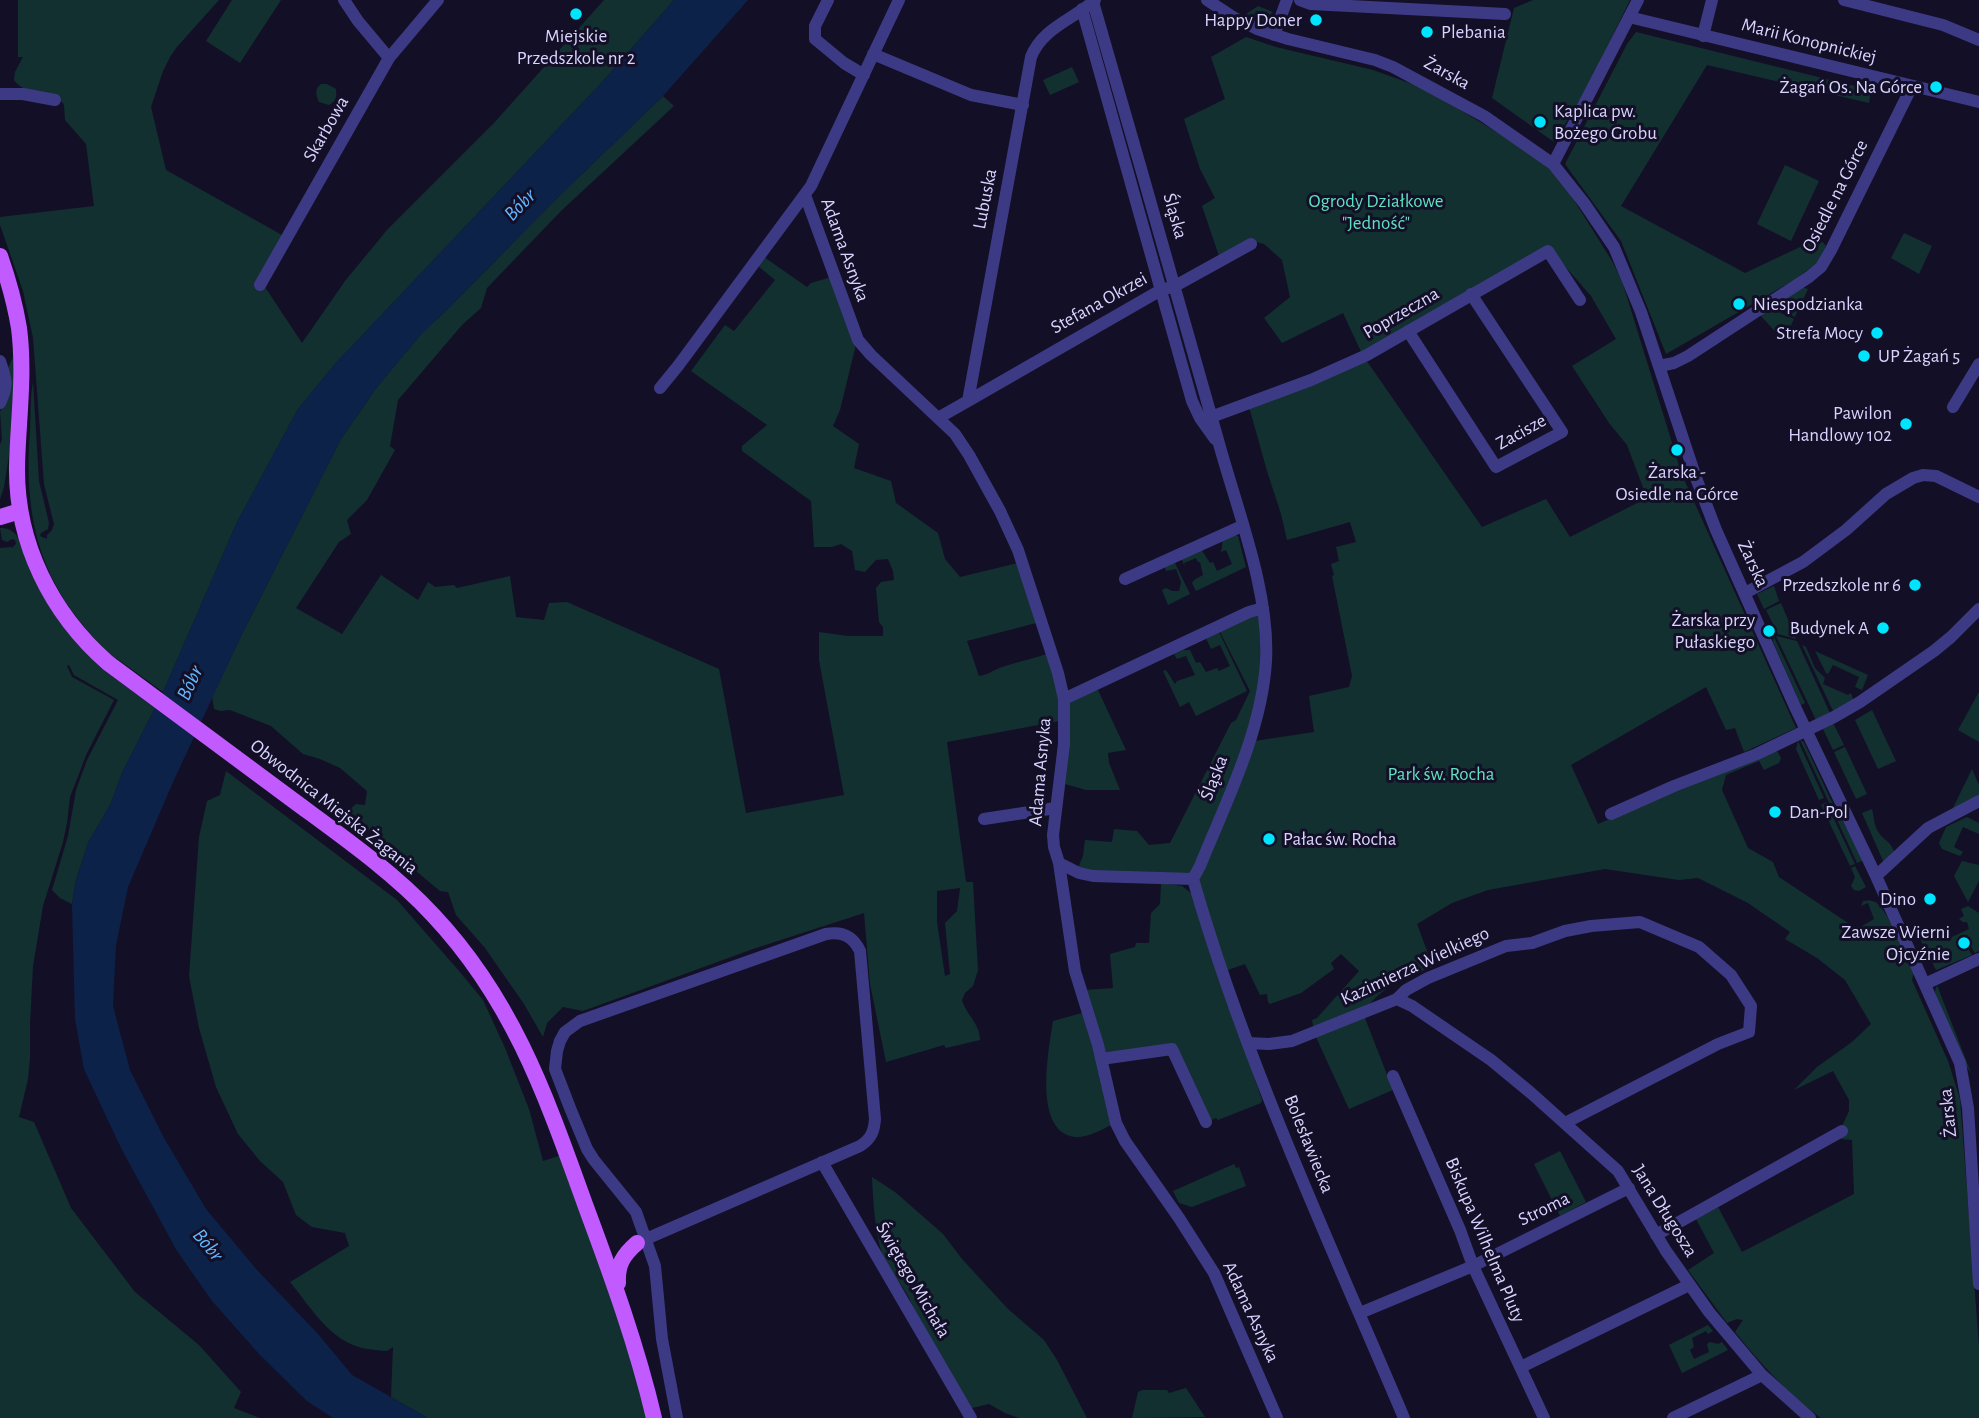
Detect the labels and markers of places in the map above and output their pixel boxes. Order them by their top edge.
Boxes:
marker: Miejskie Przedszkole nr 2 [568,6,584,22]
place label: Happy Doner [1204,9,1302,31]
marker: Happy Doner [1308,12,1324,28]
place label: Plebania [1441,21,1506,43]
marker: Plebania [1419,24,1435,40]
place label: Miejskie Przedszkole nr 2 [517,25,635,69]
place label: Żagań Os. Na Górce [1780,76,1922,98]
marker: Żagań Os. Na Górce [1928,79,1944,95]
place label: Kaplica pw. Bożego Grobu [1554,100,1657,144]
marker: Kaplica pw. Bożego Grobu [1532,114,1548,130]
place label: Niespodzianka [1753,293,1863,315]
marker: Niespodzianka [1731,296,1747,312]
place label: Strefa Mocy [1776,322,1863,344]
marker: Strefa Mocy [1869,325,1885,341]
place label: UP Żagań 5 [1878,345,1960,367]
marker: UP Żagań 5 [1856,348,1872,364]
place label: Pawilon Handlowy 102 [1788,402,1892,446]
marker: Pawilon Handlowy 102 [1898,416,1914,432]
marker: Żarska - Osiedle na Górce [1669,442,1685,458]
place label: Żarska - Osiedle na Górce [1616,461,1738,505]
place label: Przedszkole nr 6 [1782,574,1901,596]
marker: Przedszkole nr 6 [1907,577,1923,593]
place label: Żarska przy Pułaskiego [1671,609,1755,653]
place label: Budynek A [1790,617,1869,639]
marker: Budynek A [1875,620,1891,636]
marker: Żarska przy Pułaskiego [1761,623,1777,639]
place label: Dan-Pol [1789,801,1848,823]
marker: Dan-Pol [1767,804,1783,820]
place label: Pałac św. Rocha [1283,828,1396,850]
marker: Pałac św. Rocha [1261,831,1277,847]
place label: Dino [1880,888,1916,910]
marker: Dino [1922,891,1938,907]
place label: Zawsze Wierni Ojcyźnie [1841,921,1950,965]
marker: Zawsze Wierni Ojcyźnie [1956,935,1972,951]

